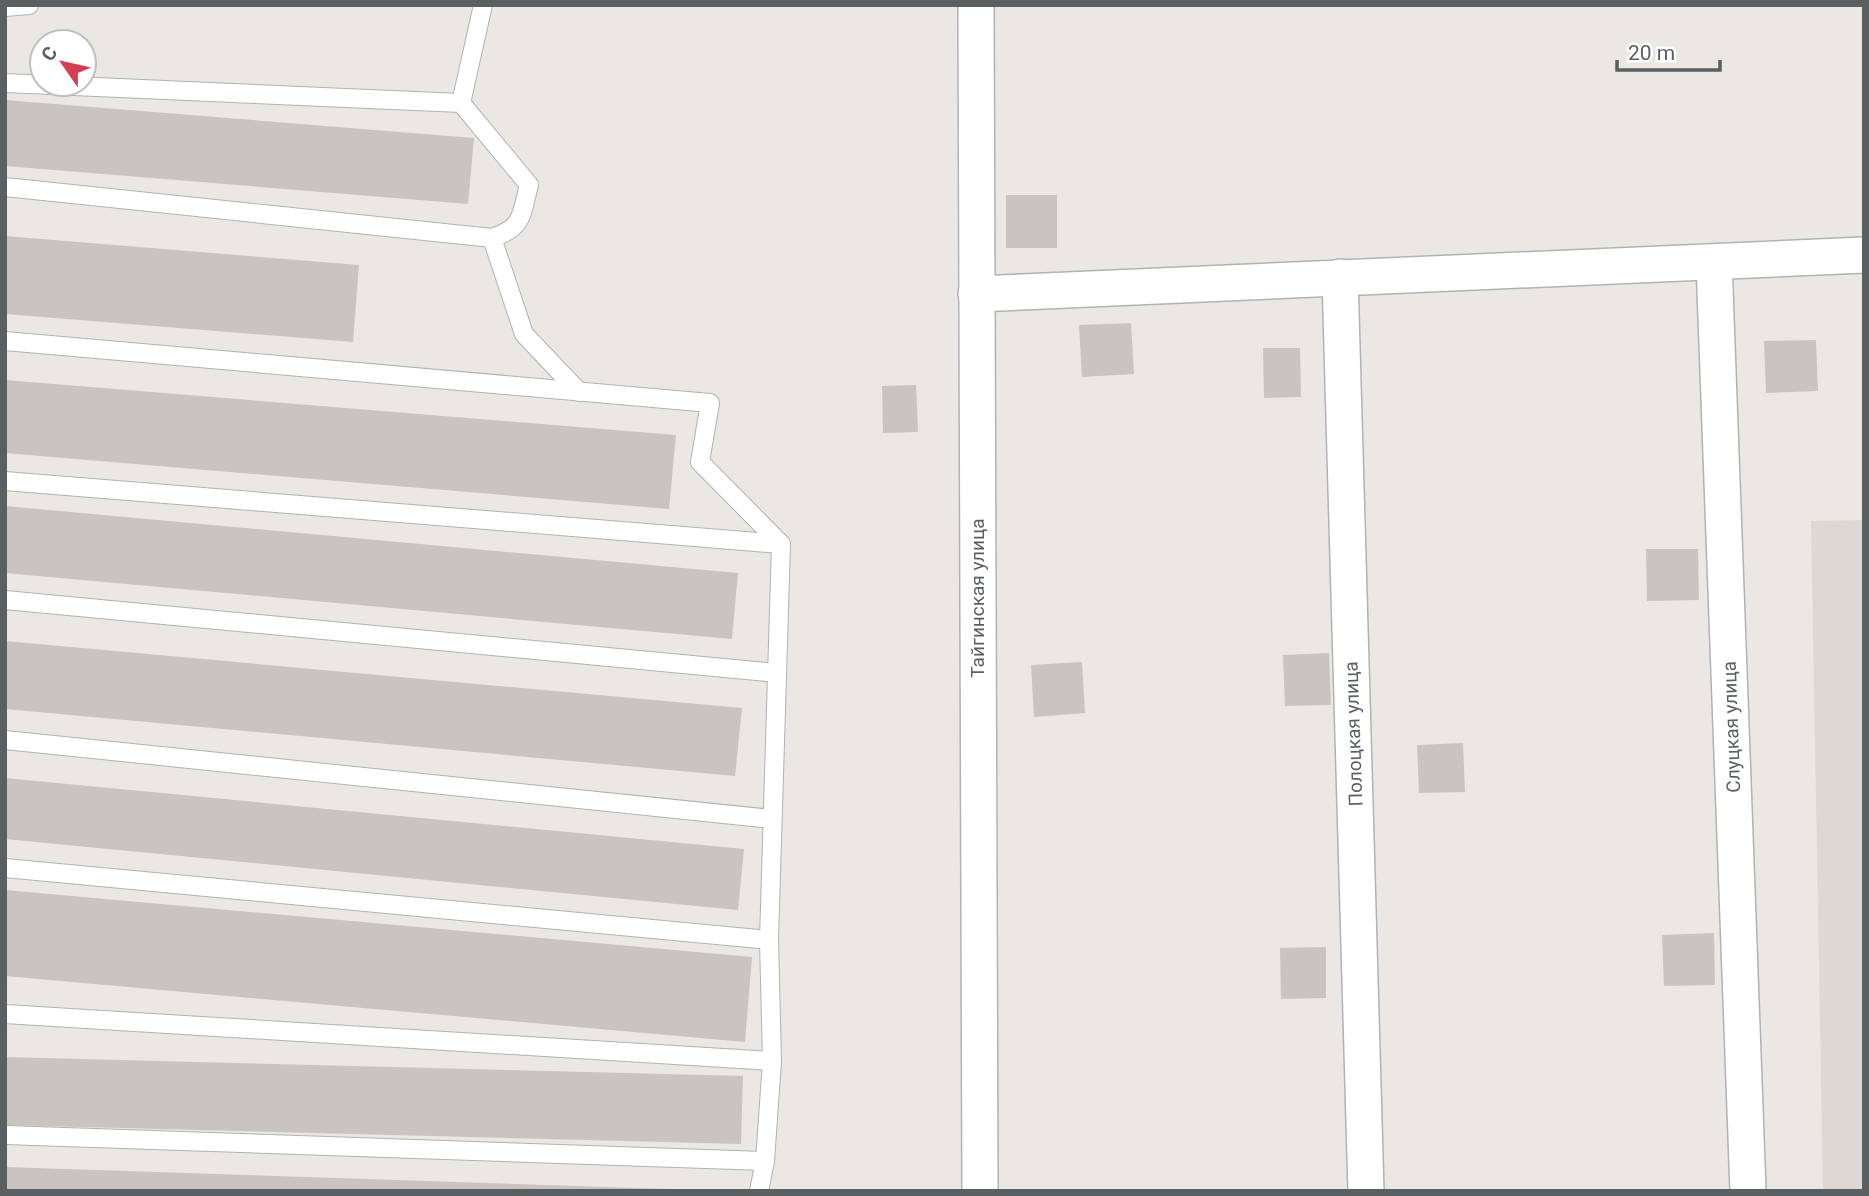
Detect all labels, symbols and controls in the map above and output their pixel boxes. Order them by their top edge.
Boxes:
north arrow [28,28,98,98]
scale bar [1617,28,1720,72]
text: 20 m [1628,41,1675,65]
text: С [36,42,62,65]
street label: Тайгинская улица [966,518,989,678]
street label: Полоцкая улица [1339,661,1368,807]
street label: Слуцкая улица [1718,661,1745,793]

